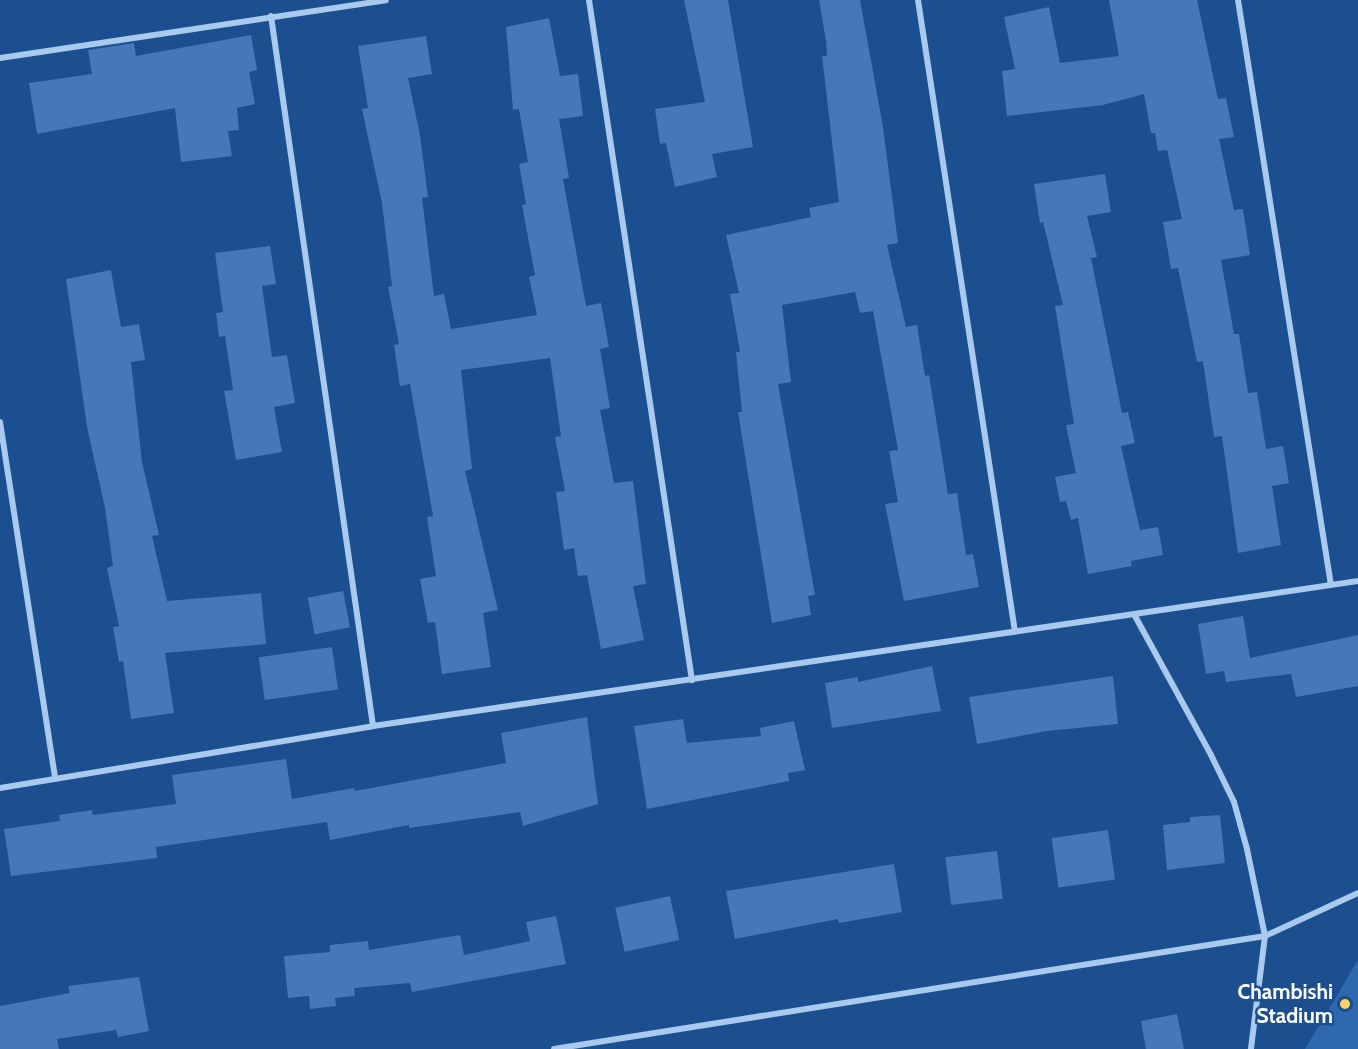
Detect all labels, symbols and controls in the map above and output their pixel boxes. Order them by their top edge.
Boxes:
place label: Chambishi Stadium [1237,979,1333,1029]
marker: Chambishi Stadium [1338,997,1352,1011]

